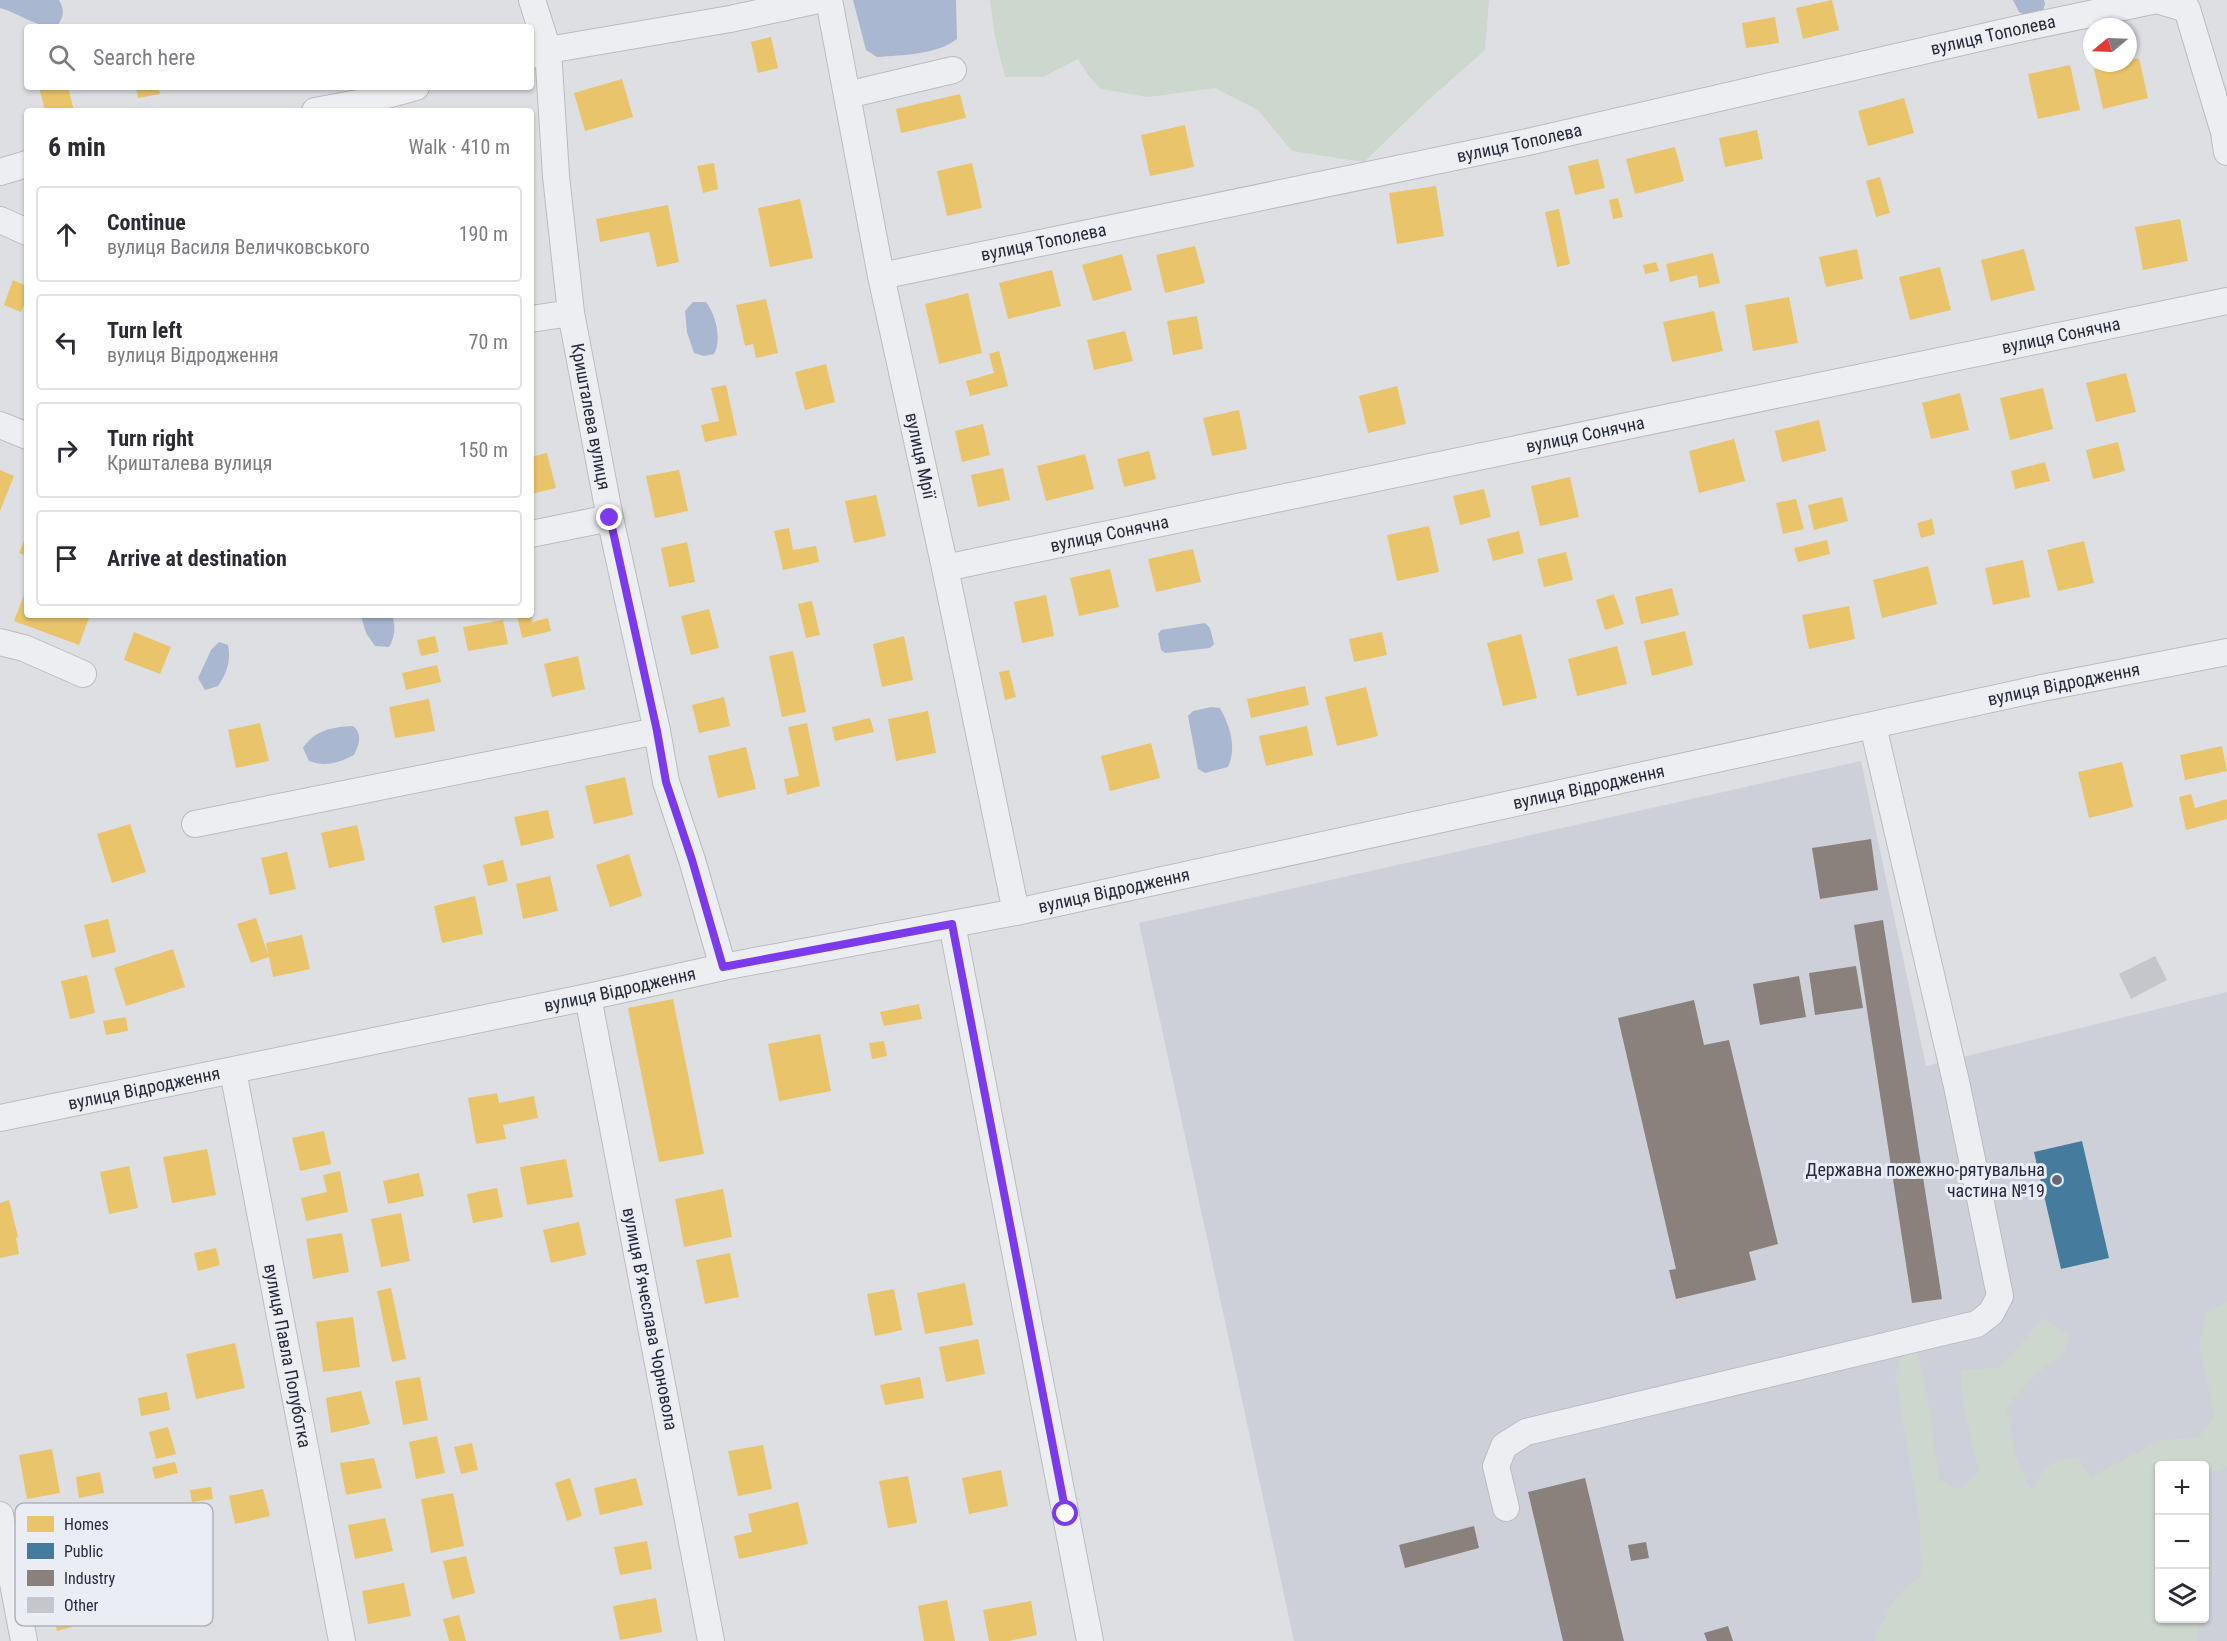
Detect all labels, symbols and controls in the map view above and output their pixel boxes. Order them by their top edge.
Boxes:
street label: вулиця Тополева [1929,10,2057,59]
north arrow [2083,18,2137,72]
search box [24,24,534,90]
icon: search [45,41,78,74]
text: Search here [93,45,195,70]
street label: вулиця Тополева [1455,119,1584,166]
text: 6 min [48,132,106,162]
text: Walk · 410 m [409,135,510,159]
text: Continue [107,210,186,235]
icon: ahead [50,218,83,251]
street label: вулиця Тополева [979,219,1108,265]
text: 190 m [459,222,508,246]
text: вулиця Василя Величковського [107,235,370,259]
street label: вулиця Сонячна [2000,313,2122,358]
text: Turn left [107,318,182,343]
icon: left [50,326,83,359]
text: 70 m [469,330,508,354]
street label: Кришталева вулиця [567,341,615,492]
text: вулиця Відродження [107,343,279,367]
street label: вулиця Мрії [901,411,941,502]
street label: вулиця Сонячна [1524,412,1646,457]
text: Turn right [107,426,194,451]
icon: right [50,434,83,467]
text: 150 m [459,438,508,462]
text: Кришталева вулиця [107,451,272,475]
route end [596,504,622,530]
street label: вулиця Сонячна [1048,511,1170,556]
icon: arrive [50,542,83,575]
text: Arrive at destination [107,546,287,571]
street label: вулиця Відродження [1986,658,2142,710]
street label: вулиця Відродження [1511,760,1666,813]
street label: вулиця Відродження [1036,863,1192,917]
street label: вулиця Відродження [542,962,698,1016]
street label: вулиця Відродження [66,1062,222,1114]
place label: Державна пожежно-рятувальна частина №19 [1806,1159,2045,1201]
marker: Державна пожежно-рятувальна частина №19 [2050,1173,2064,1187]
street label: вулиця Вʼячеслава Чорновола [619,1206,682,1432]
street label: вулиця Павла Полуботка [260,1262,316,1450]
map controls [2155,1461,2209,1623]
button: + [2155,1461,2209,1515]
route start [1052,1500,1078,1526]
legend [15,1503,213,1626]
text: Homes [64,1515,109,1534]
button: − [2155,1515,2209,1569]
text: Public [64,1542,103,1561]
text: Industry [64,1569,115,1588]
button: layers [2155,1569,2209,1623]
text: Other [64,1596,99,1615]

